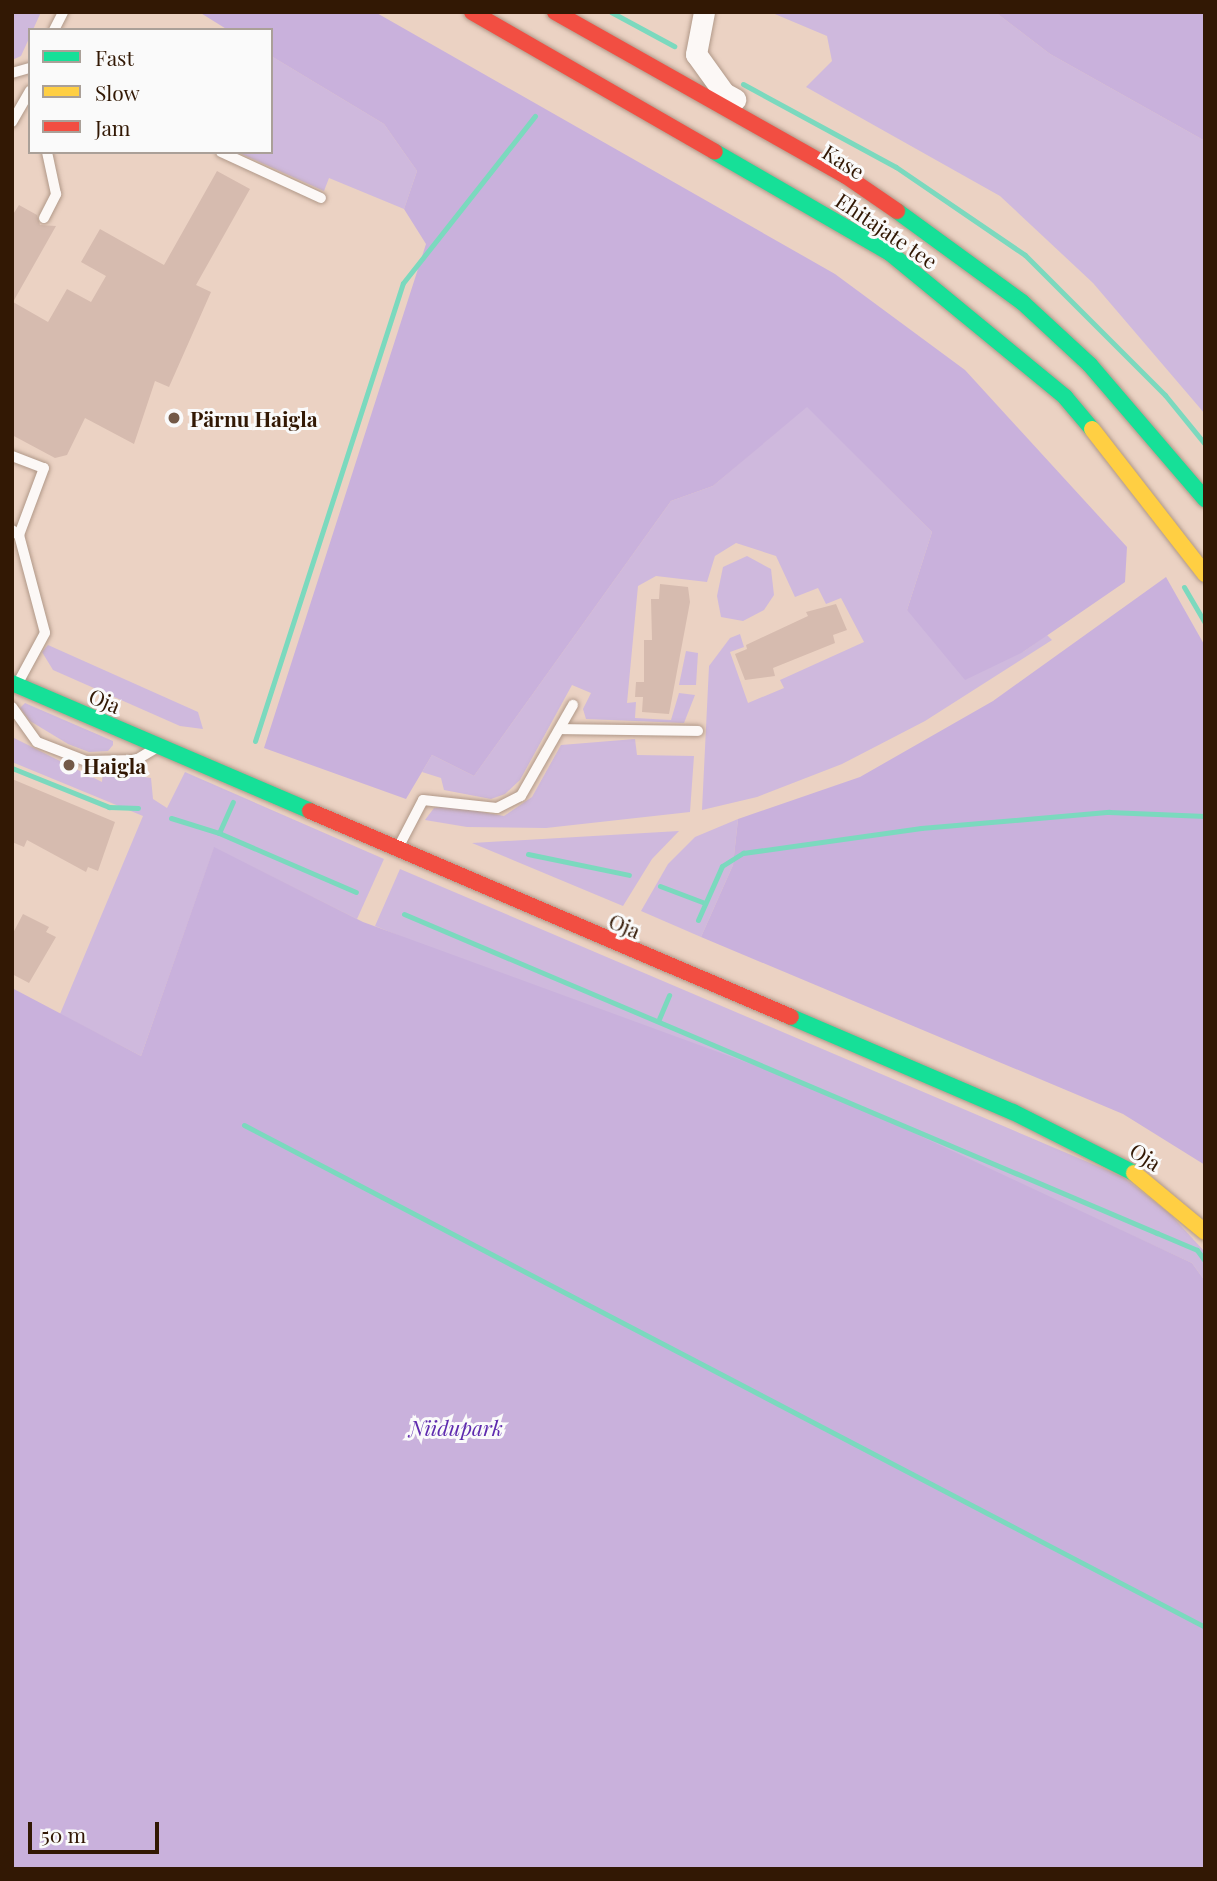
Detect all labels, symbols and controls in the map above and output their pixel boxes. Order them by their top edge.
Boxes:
legend [28,28,273,154]
text: Fast [95,43,134,71]
text: Slow [95,78,140,106]
text: Jam [95,113,131,141]
street label: Kase [819,139,869,183]
street label: Ehitajate tee [831,187,943,273]
place label: Pärnu Haigla [190,405,318,431]
marker: Pärnu Haigla [164,408,184,428]
street label: Oja [86,682,124,718]
place label: Haigla [83,752,146,778]
marker: Haigla [61,757,77,773]
street label: Oja [606,907,644,943]
street label: Oja [1126,1137,1166,1175]
park label: Niidupark [409,1414,503,1440]
scale bar [32,1808,163,1852]
text: 50 m [41,1820,86,1848]

